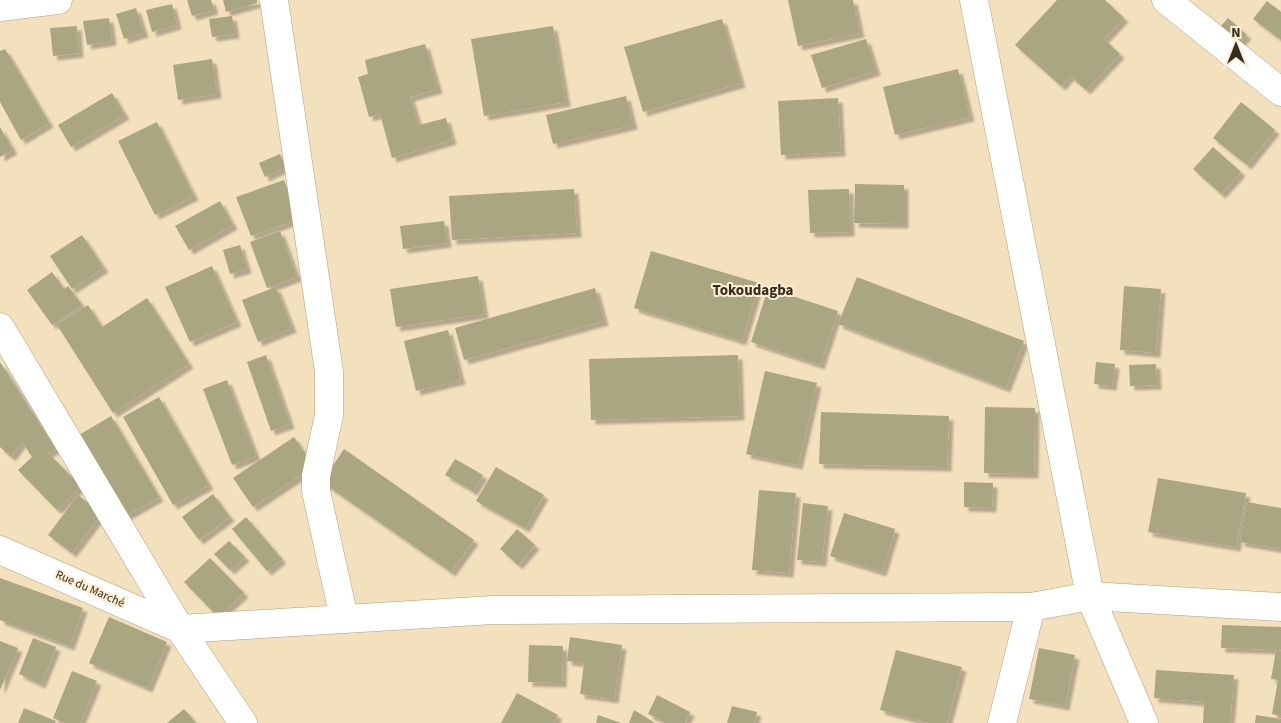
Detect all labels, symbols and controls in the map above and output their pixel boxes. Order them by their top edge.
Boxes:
north arrow [1211,20,1261,70]
text: N [1231,23,1241,43]
district label: Tokoudagba [712,280,794,301]
street label: Rue du Marché [53,566,127,612]

